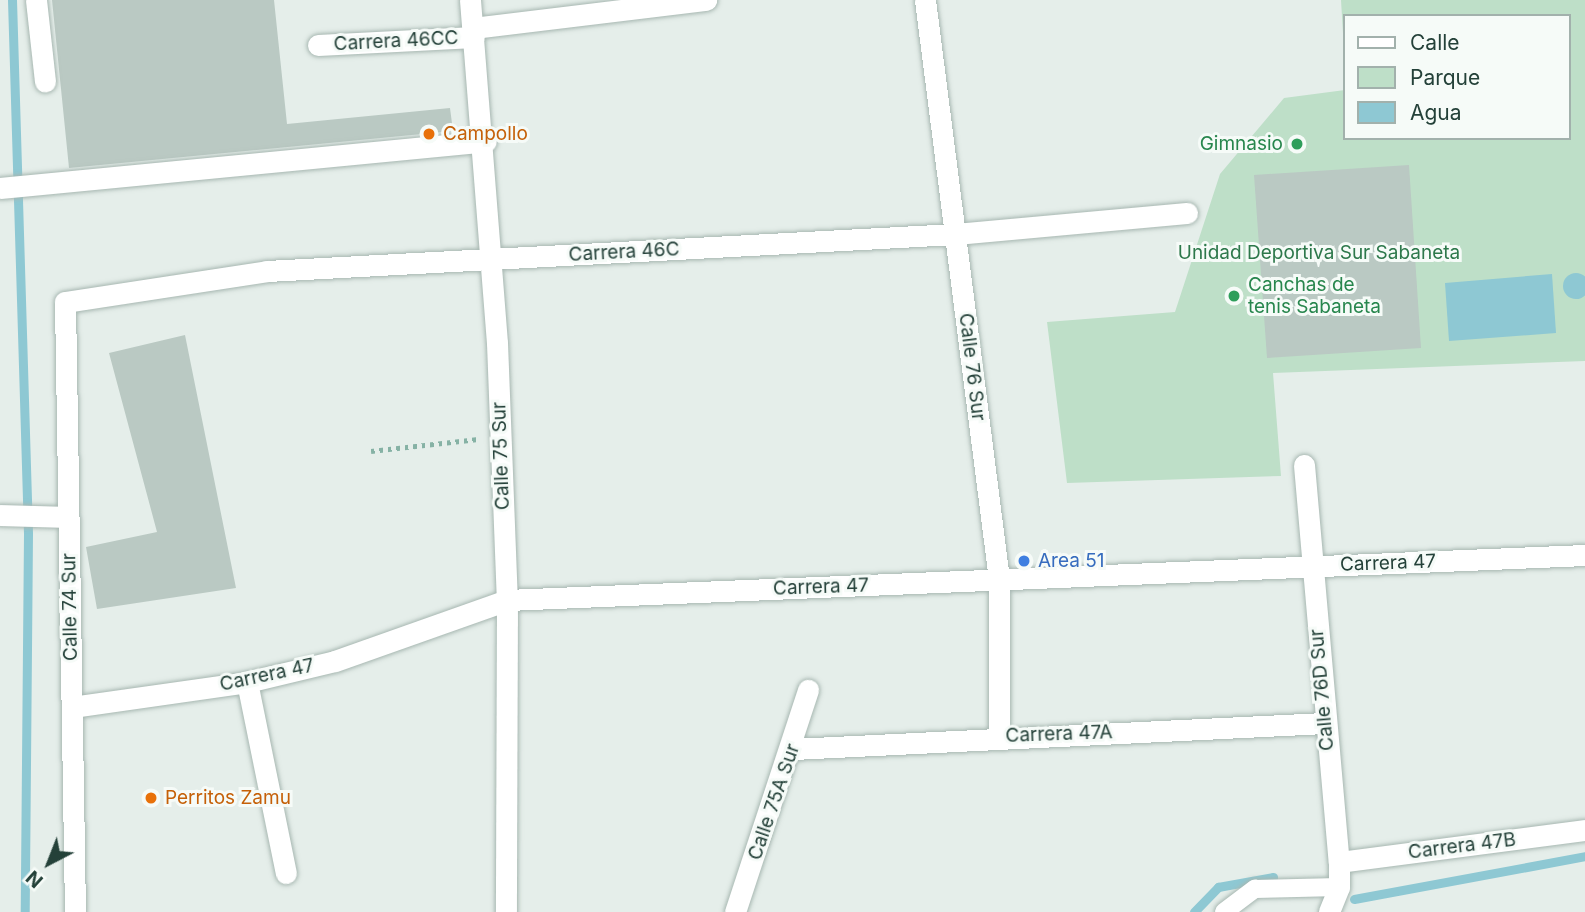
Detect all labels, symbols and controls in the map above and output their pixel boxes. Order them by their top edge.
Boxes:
legend [1344,14,1571,140]
street label: Carrera 46CC [333,26,459,56]
text: Calle [1410,30,1460,55]
text: Parque [1410,65,1480,90]
text: Agua [1410,100,1462,125]
place label: Campollo [443,123,528,145]
marker: Campollo [421,126,437,142]
place label: Gimnasio [1200,133,1283,155]
marker: Gimnasio [1289,136,1305,152]
street label: Carrera 46C [568,238,680,266]
park label: Unidad Deportiva Sur Sabaneta [1178,242,1460,264]
place label: Canchas de tenis Sabaneta [1248,274,1381,318]
marker: Canchas de tenis Sabaneta [1226,288,1242,304]
street label: Calle 76 Sur [954,312,990,422]
street label: Calle 75 Sur [488,402,514,510]
place label: Area 51 [1038,550,1104,572]
street label: Carrera 47 [1340,550,1436,576]
street label: Calle 74 Sur [58,553,82,661]
marker: Area 51 [1016,553,1032,569]
street label: Carrera 47 [773,574,869,600]
street label: Calle 76D Sur [1305,628,1339,752]
street label: Carrera 47 [218,654,316,696]
street label: Carrera 47A [1005,721,1113,747]
street label: Calle 75A Sur [743,741,805,863]
place label: Perritos Zamu [165,787,291,809]
marker: Perritos Zamu [143,790,159,806]
north arrow [14,828,84,898]
street label: Carrera 47B [1407,828,1517,864]
text: N [22,866,48,892]

